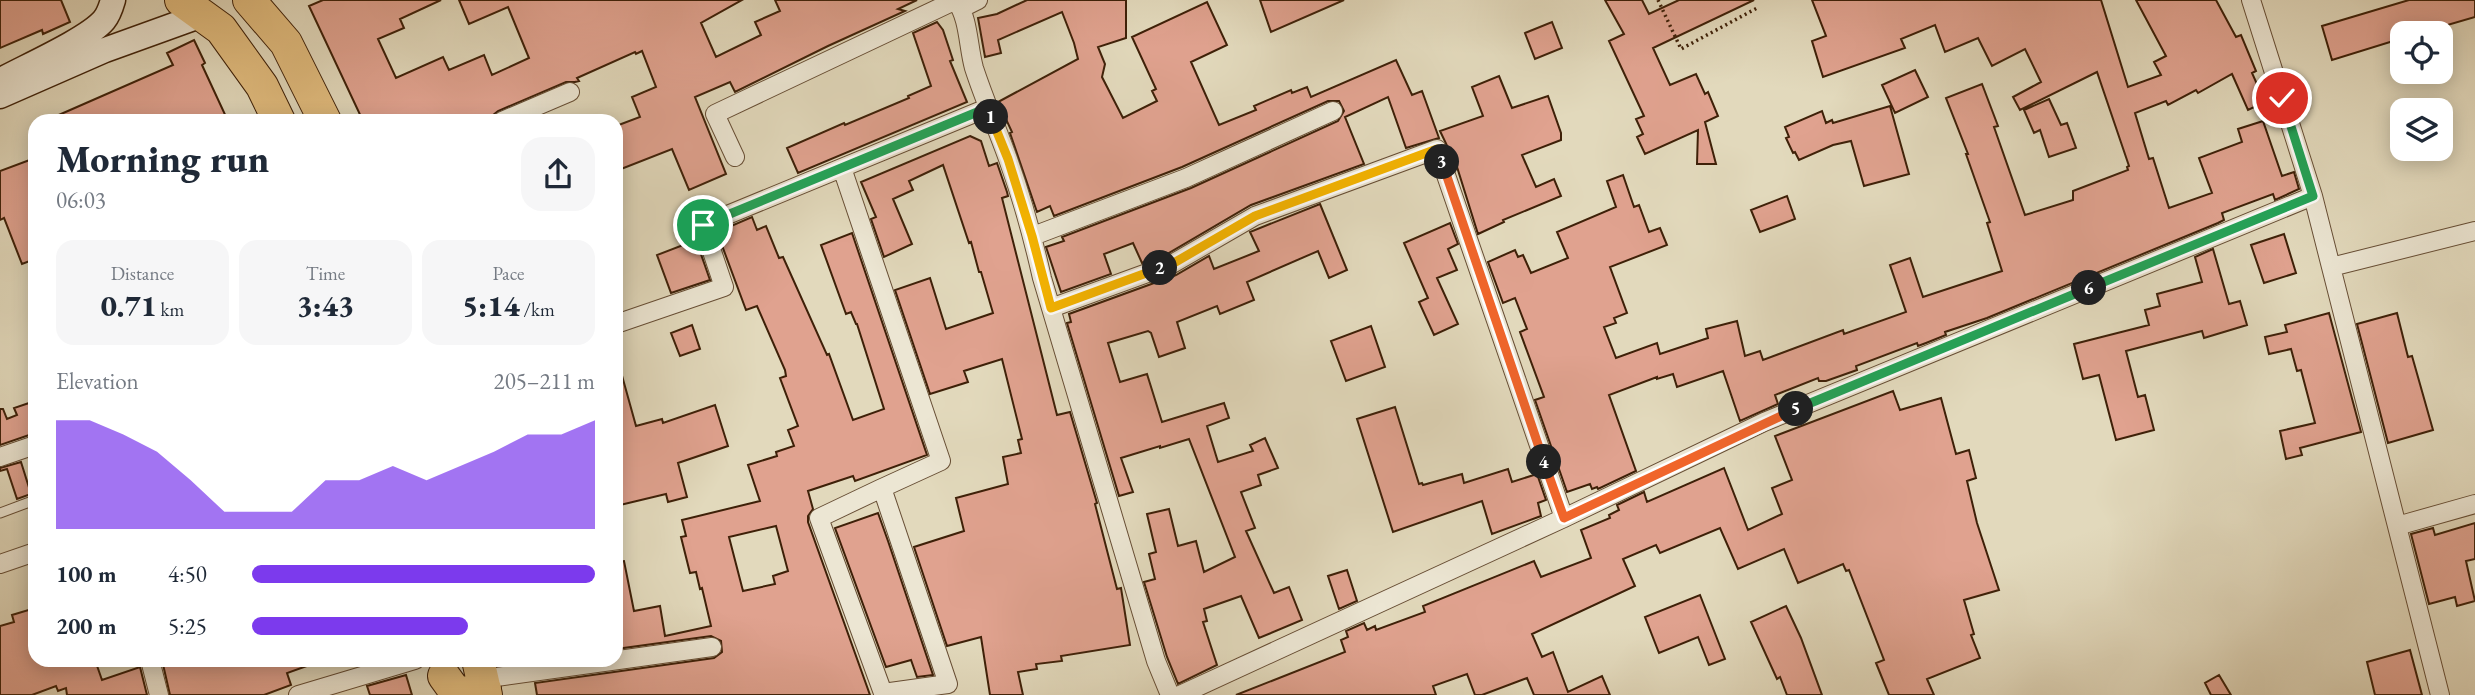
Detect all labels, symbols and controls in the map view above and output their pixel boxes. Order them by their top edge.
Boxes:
map controls [2390,21,2453,161]
button: locate [2390,21,2453,84]
pin [2252,68,2312,128]
icon: check [2263,79,2301,117]
button: layers [2390,98,2453,161]
pin: 1 [974,100,1009,134]
text: 1 [985,104,996,129]
text: Morning run [56,134,269,183]
button: share [521,137,595,211]
pin: 3 [1424,144,1460,180]
text: 3 [1436,149,1447,174]
text: 06:03 [56,185,106,215]
pin [673,195,733,255]
icon: arrive [684,206,722,244]
pin: 2 [1142,250,1178,286]
text: 2 [1154,255,1165,280]
text: Distance [111,261,174,286]
text: Time [306,261,345,286]
text: Pace [493,261,524,286]
pin: 6 [2072,270,2106,306]
text: 6 [2083,275,2094,300]
text: 0.71 [101,286,157,325]
text: 3:43 [297,286,354,325]
text: 5:14 [462,286,520,325]
text: km [157,297,184,322]
text: /km [520,297,555,322]
text: Elevation [56,366,139,396]
text: 205–211 m [494,366,595,396]
pin: 5 [1778,392,1814,426]
text: 5 [1790,396,1801,421]
pin: 4 [1526,444,1562,480]
text: 4 [1538,449,1549,474]
text: 100 m [56,559,117,589]
text: 4:50 [168,559,207,589]
text: 200 m [56,611,117,641]
text: 5:25 [168,611,207,641]

